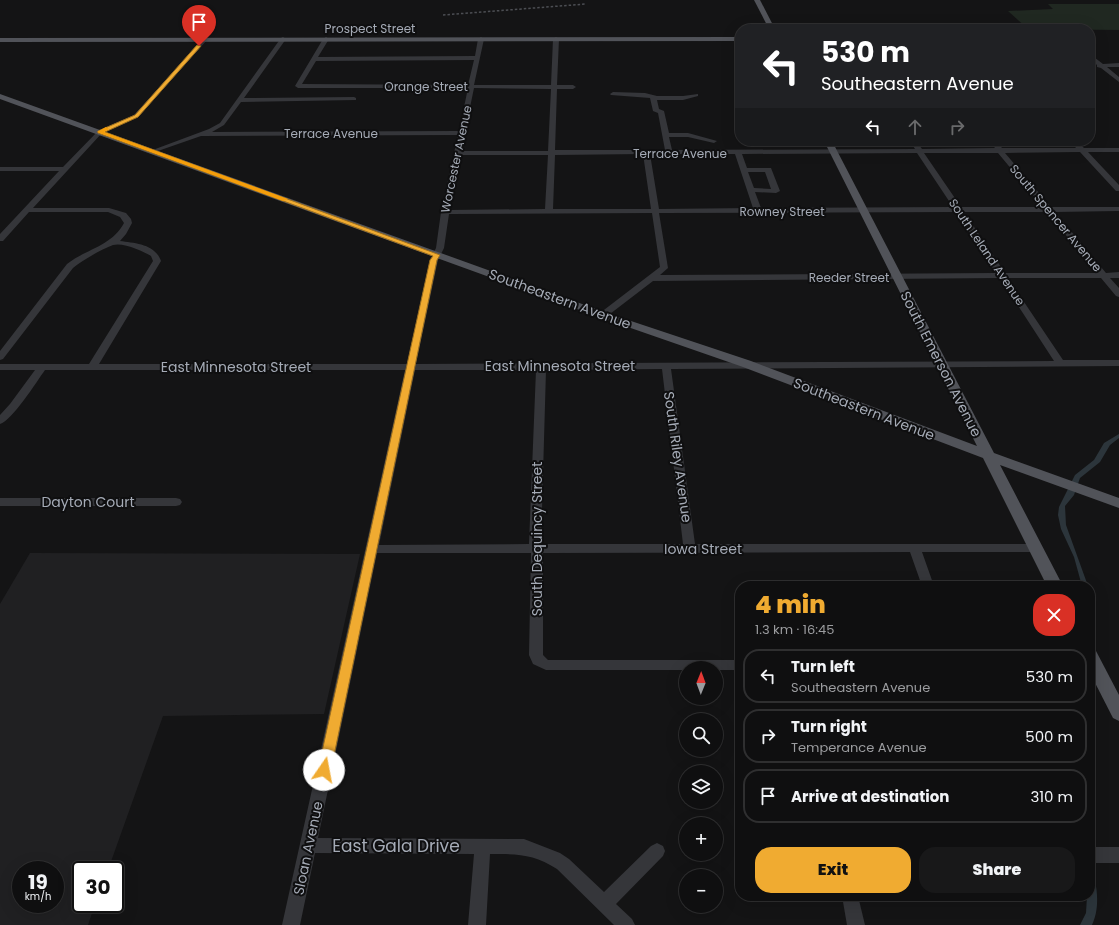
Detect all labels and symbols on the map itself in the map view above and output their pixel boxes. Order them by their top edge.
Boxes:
pin [182,5,216,46]
street label: Prospect Street [325,20,415,37]
street label: Orange Street [384,78,468,95]
street label: Worcester Avenue [436,104,476,214]
street label: Terrace Avenue [284,125,378,142]
street label: Terrace Avenue [633,145,727,162]
street label: South Spencer Avenue [1006,161,1106,275]
street label: South Leland Avenue [945,195,1029,309]
street label: Rowney Street [739,203,825,220]
street label: Southeastern Avenue [486,264,634,334]
street label: Reeder Street [809,269,889,286]
street label: South Emerson Avenue [896,288,987,441]
street label: East Minnesota Street [485,356,635,376]
street label: East Minnesota Street [161,357,311,377]
street label: Southeastern Avenue [790,373,938,445]
street label: South Riley Avenue [659,390,697,524]
street label: South Dequincy Street [527,462,547,616]
street label: Dayton Court [41,492,135,512]
street label: Iowa Street [664,539,742,559]
north arrow [679,661,723,705]
position arrow [303,749,345,791]
street label: Sloan Avenue [288,799,328,897]
street label: East Gala Drive [332,834,460,858]
speed limit sign: 30 [72,861,124,913]

